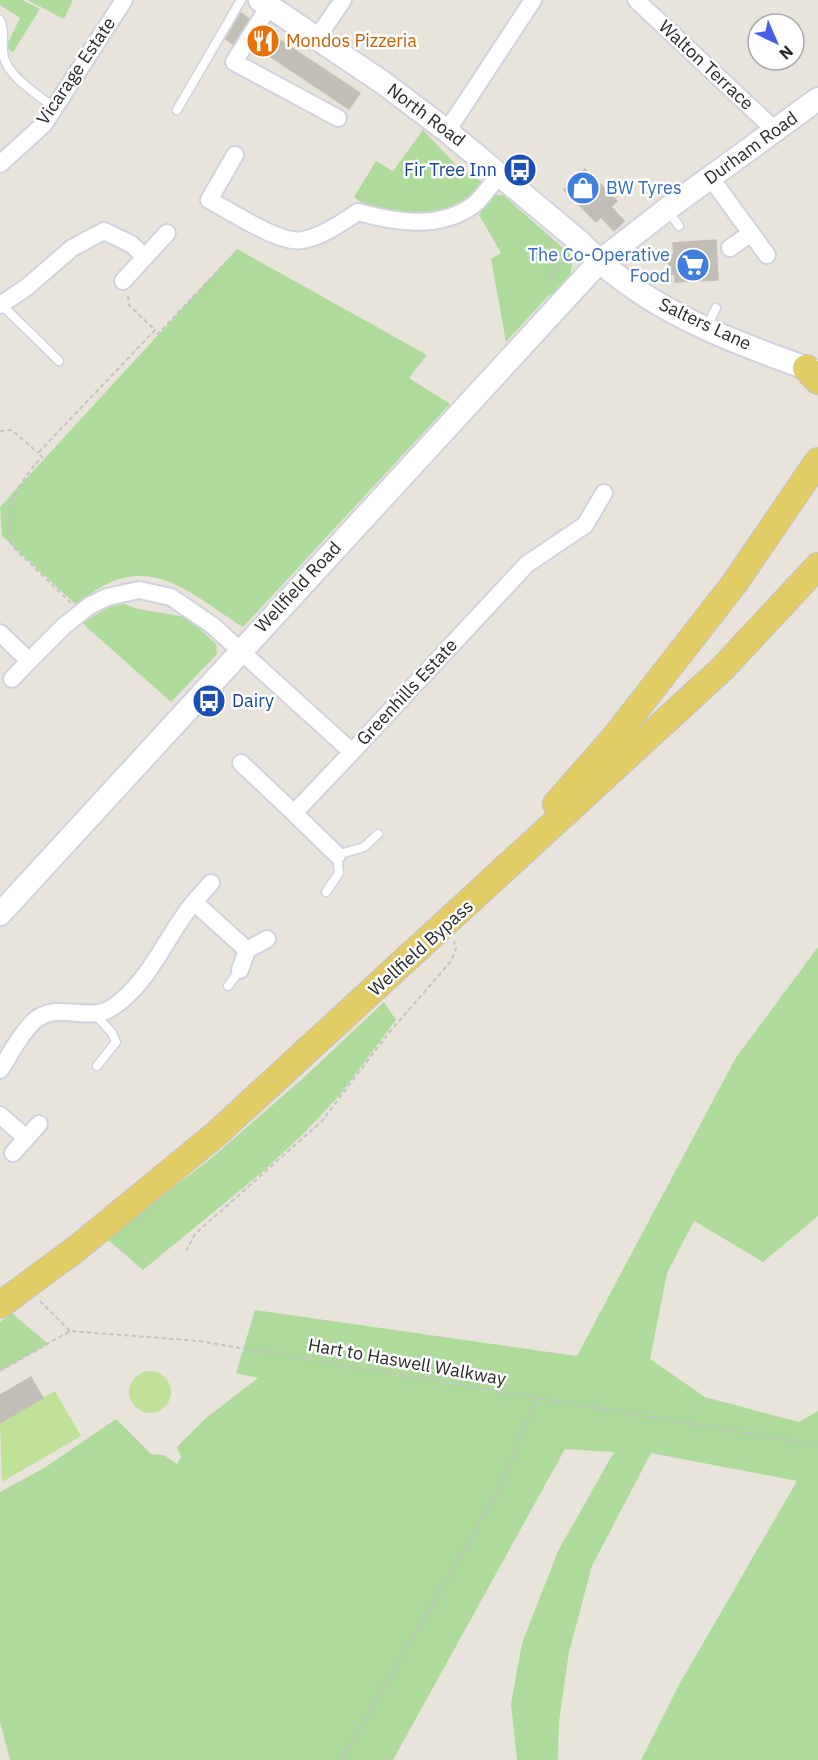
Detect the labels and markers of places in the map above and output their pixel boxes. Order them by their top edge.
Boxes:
restaurant icon: Mondos Pizzeria [245,23,281,59]
place label: Mondos Pizzeria [286,29,417,52]
bus stop icon: Fir Tree Inn [502,152,538,188]
place label: Fir Tree Inn [404,158,497,181]
shop icon: BW Tyres [565,170,601,206]
place label: BW Tyres [606,176,682,199]
place label: The Co-Operative Food [528,243,670,287]
supermarket icon: The Co-Operative Food [675,247,711,283]
bus stop icon: Dairy [191,683,227,719]
place label: Dairy [232,689,274,712]

